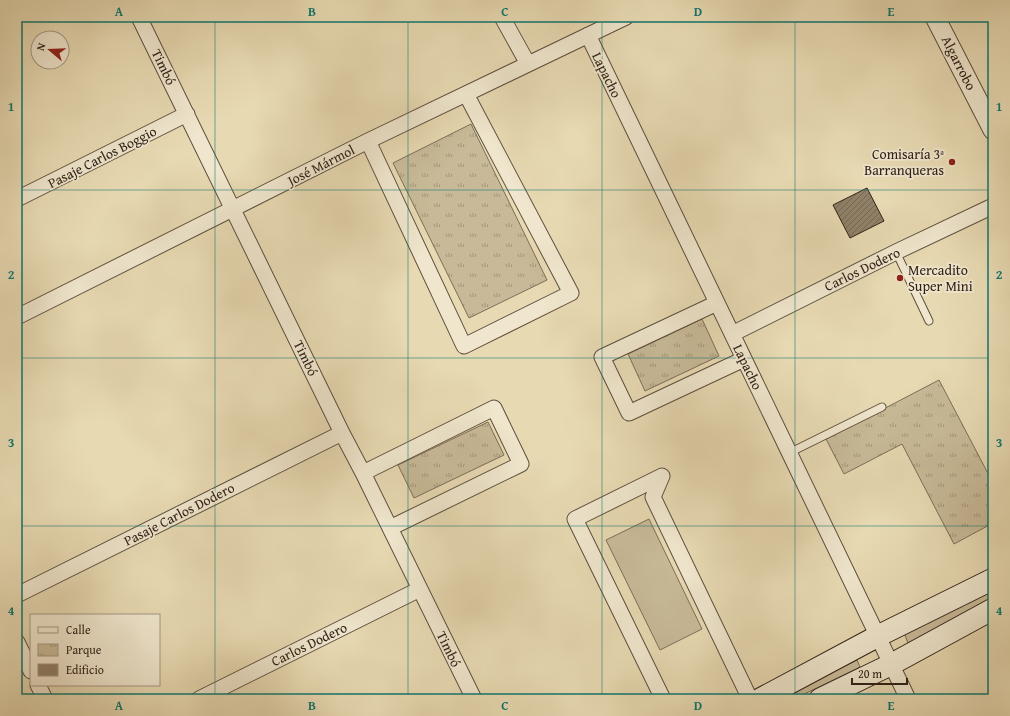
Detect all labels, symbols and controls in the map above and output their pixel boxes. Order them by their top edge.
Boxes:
text: A [115,2,124,21]
text: B [308,2,316,21]
text: C [501,2,509,21]
text: D [694,2,702,21]
text: E [888,2,895,21]
north arrow [30,30,70,70]
street label: Algarrobo [937,32,981,94]
text: N [32,40,50,53]
street label: Timbó [147,46,181,88]
street label: Lapacho [587,49,627,101]
text: 1 [8,97,14,116]
text: 1 [996,97,1002,116]
street label: Pasaje Carlos Boggio [44,121,160,193]
street label: José Mármol [282,139,358,191]
place label: Comisaría 3ª Barranqueras [864,144,944,180]
marker: Comisaría 3ª Barranqueras [947,157,957,167]
street label: Carlos Dodero [821,242,903,296]
place label: Mercadito Super Mini [908,260,973,296]
text: 2 [8,265,15,284]
text: 2 [996,265,1003,284]
marker: Mercadito Super Mini [895,273,905,283]
street label: Timbó [289,337,323,379]
street label: Lapacho [728,341,768,393]
text: 3 [8,433,14,452]
text: 3 [996,433,1002,452]
street label: Pasaje Carlos Dodero [120,477,238,551]
text: 4 [8,601,15,620]
text: 4 [996,601,1003,620]
legend [30,614,160,686]
street label: Carlos Dodero [268,617,350,671]
text: Calle [66,621,91,638]
street label: Timbó [432,628,466,670]
text: Parque [66,641,102,658]
scale bar [852,660,907,686]
text: Edificio [66,661,104,678]
text: 20 m [858,665,882,682]
text: A [115,696,124,715]
text: B [308,696,316,715]
text: C [501,696,509,715]
text: D [694,696,702,715]
text: E [888,696,895,715]

